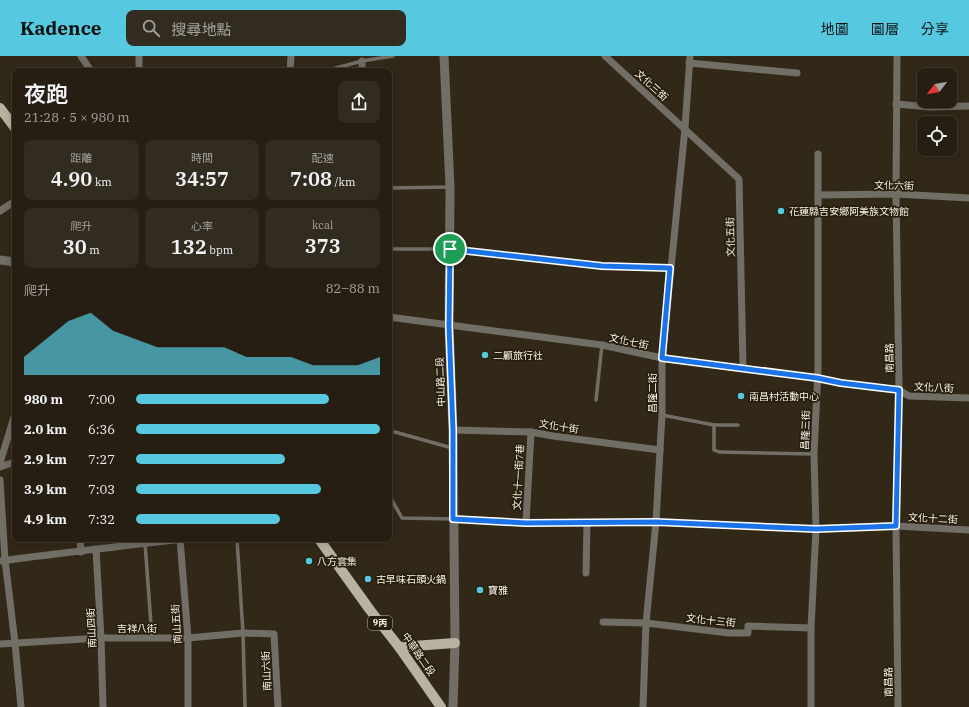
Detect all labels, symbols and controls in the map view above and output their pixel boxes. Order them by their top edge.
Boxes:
search box [126,10,406,46]
text: Kadence [20,16,102,40]
icon: search [140,17,162,39]
text: 搜尋地點 [172,20,232,39]
text: 地圖 [821,20,849,38]
text: 圖層 [871,20,899,38]
text: 分享 [921,20,949,38]
street label: 文化三街 [632,67,671,104]
north arrow [917,68,957,108]
map controls [917,68,957,156]
text: 夜跑 [24,79,68,108]
button: share [338,81,380,123]
text: 21:28 · 5 × 980 m [24,109,130,126]
button: locate [917,116,957,156]
text: 距離 [70,151,92,165]
text: 時間 [191,151,213,165]
text: 配速 [312,151,334,165]
text: 4.90 [51,165,92,192]
text: 34:57 [175,165,229,192]
text: 7:08 [290,165,332,192]
text: km [92,175,112,189]
text: /km [332,175,355,189]
street label: 文化六街 [874,179,914,192]
place label: 花蓮縣吉安鄉阿美族文物館 [789,205,909,218]
marker: 花蓮縣吉安鄉阿美族文物館 [776,206,786,216]
street label: 文化五街 [724,217,737,257]
text: kcal [312,218,333,232]
text: 爬升 [70,219,92,233]
text: 心率 [191,219,213,233]
text: 373 [305,232,341,259]
pin [433,232,467,266]
text: 30 [63,233,87,260]
text: 132 [171,233,207,260]
icon: arrive [439,238,461,260]
text: m [87,243,100,257]
text: bpm [207,243,233,257]
text: 82–88 m [326,280,380,297]
text: 爬升 [24,282,50,299]
street label: 文化七街 [608,331,650,352]
street label: 南昌路 [883,343,896,373]
place label: 二顧旅行社 [493,349,543,362]
marker: 二顧旅行社 [480,350,490,360]
street label: 中山路二段 [433,357,448,407]
street label: 昌隆二街 [646,373,659,413]
street label: 文化八街 [914,380,954,395]
place label: 南昌村活動中心 [749,390,819,403]
text: 980 m [24,391,63,408]
text: 7:00 [88,391,115,408]
marker: 南昌村活動中心 [736,391,746,401]
street label: 昌隆三街 [798,410,813,450]
street label: 文化十街 [538,417,580,436]
text: 2.0 km [24,421,67,438]
text: 6:36 [88,421,115,438]
street label: 文化十一街7巷 [510,444,527,510]
text: 2.9 km [24,451,67,468]
text: 7:27 [88,451,115,468]
text: 3.9 km [24,481,67,498]
text: 7:03 [88,481,115,498]
text: 4.9 km [24,511,67,528]
text: 7:32 [88,511,115,528]
street label: 文化十二街 [908,511,958,526]
place label: 八方雲集 [317,555,357,568]
marker: 八方雲集 [304,556,314,566]
place label: 古早味石頭火鍋 [376,573,446,586]
marker: 古早味石頭火鍋 [363,574,373,584]
place label: 寶雅 [488,584,508,597]
marker: 寶雅 [475,585,485,595]
street label: 南山五街 [169,604,184,644]
street label: 南山四街 [84,608,99,648]
street label: 文化十三街 [685,611,736,630]
road number: 9丙 [368,616,392,630]
street label: 吉祥八街 [117,622,157,635]
street label: 中華路二段 [399,630,438,678]
street label: 南山六街 [259,651,274,691]
street label: 南昌路 [882,667,895,697]

